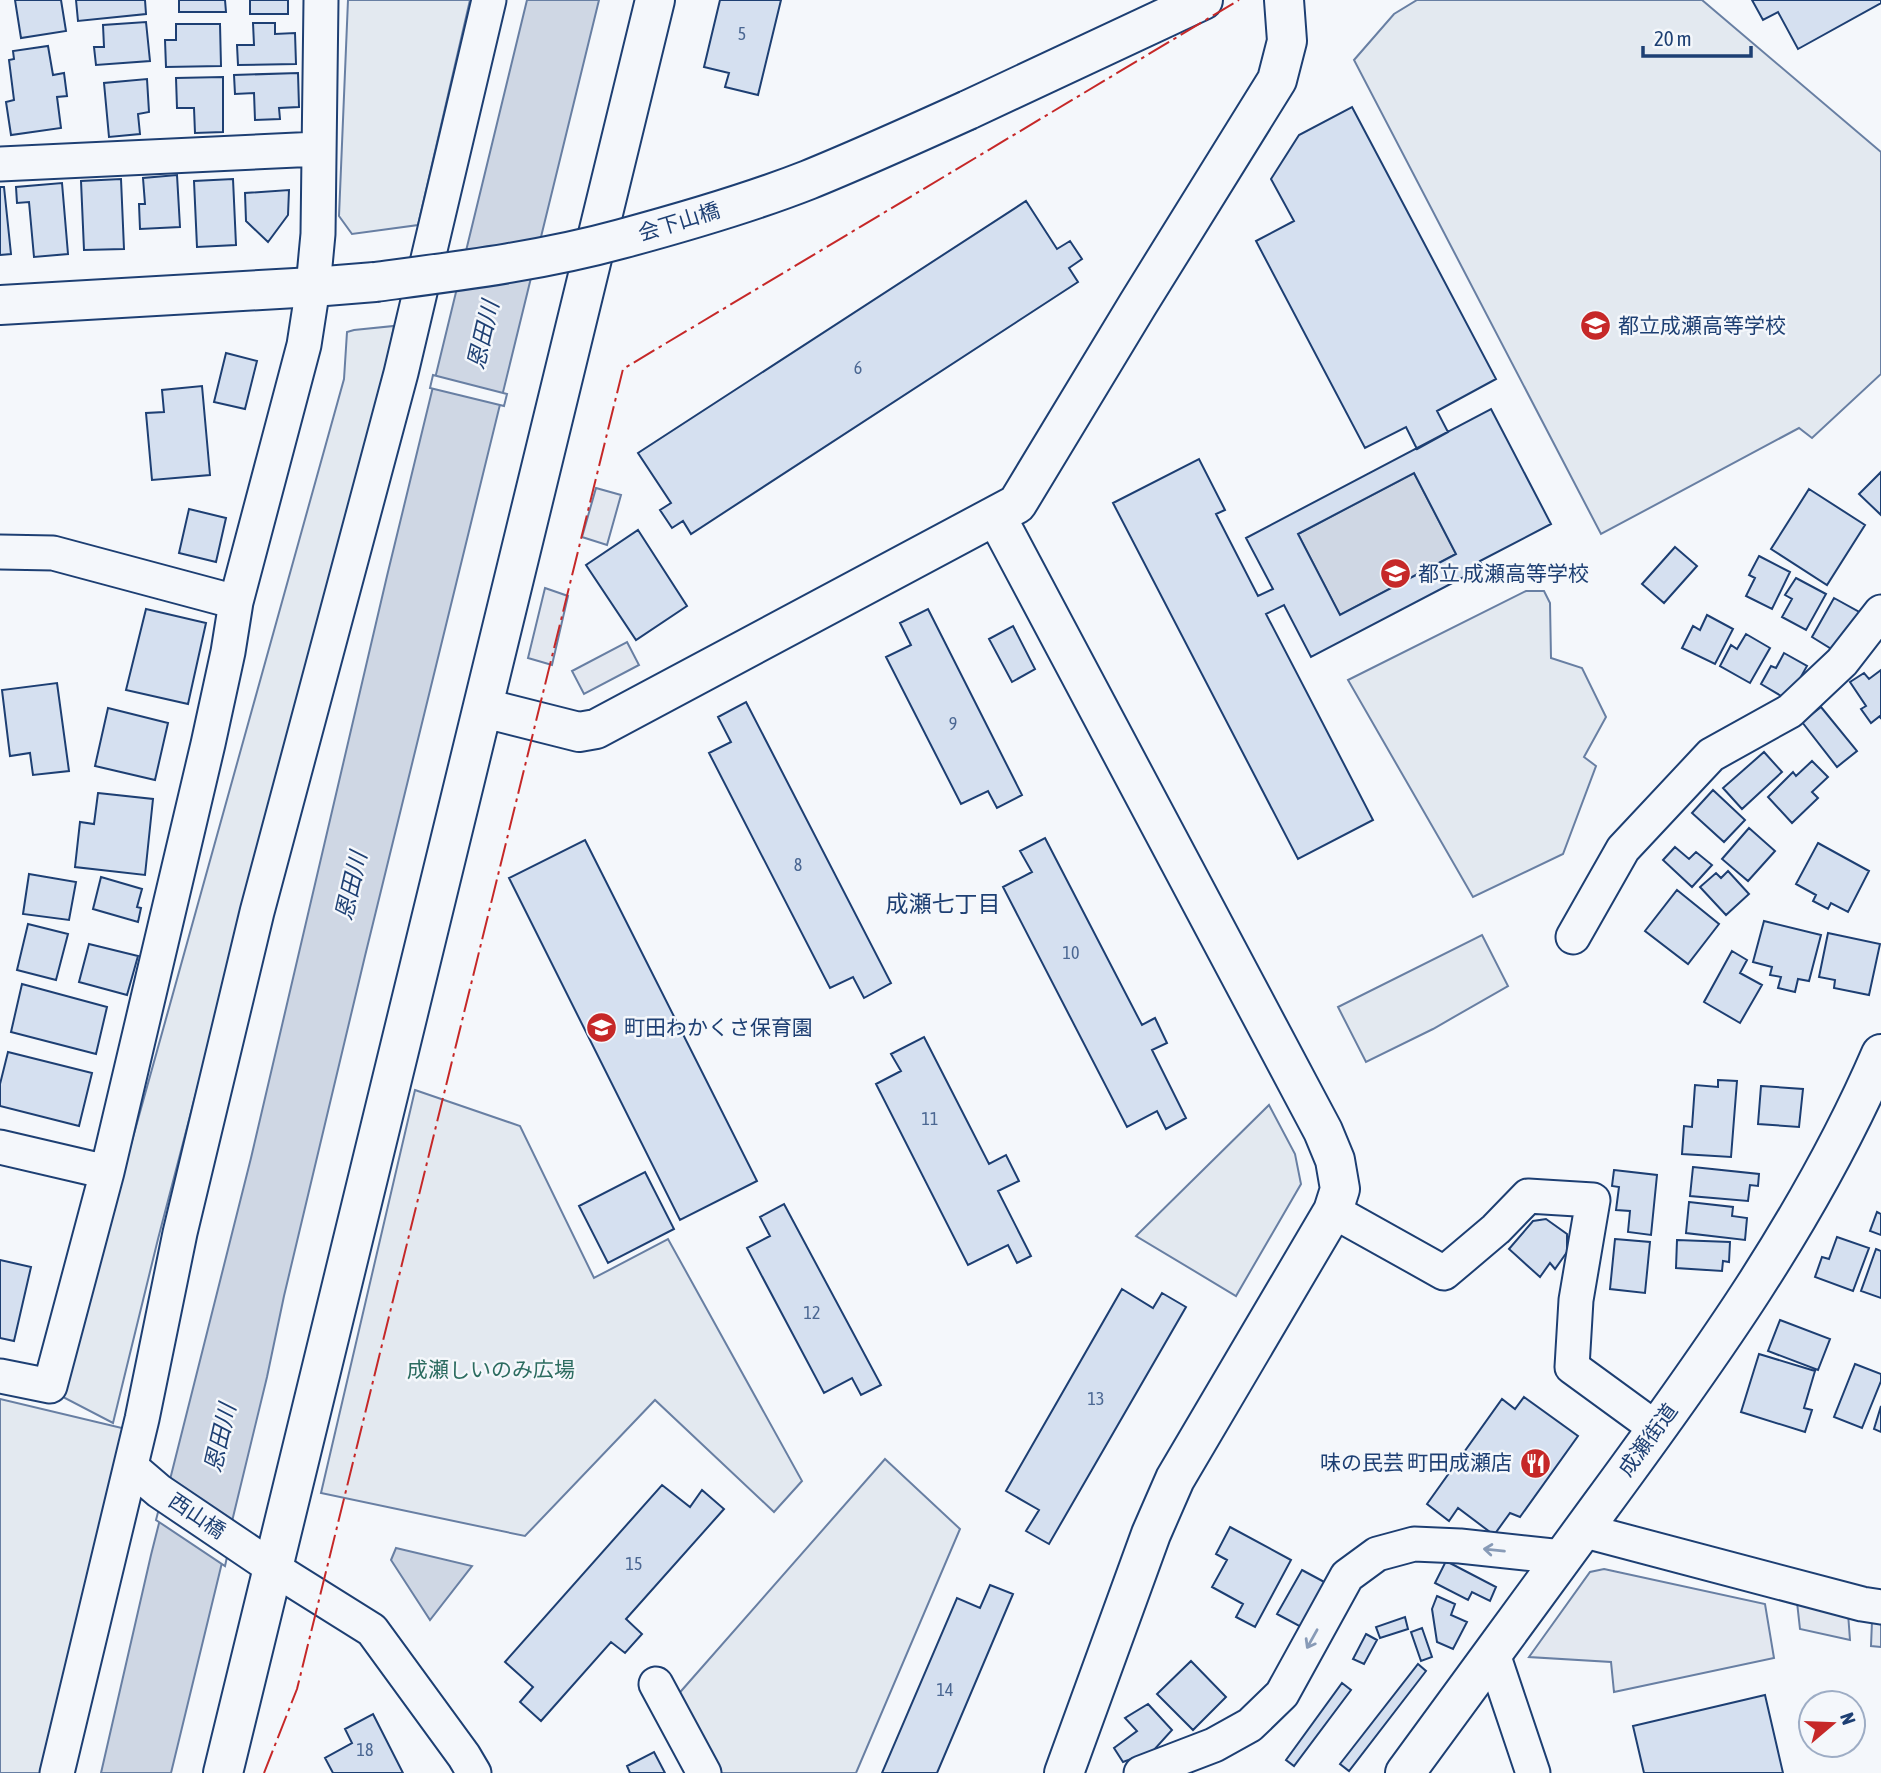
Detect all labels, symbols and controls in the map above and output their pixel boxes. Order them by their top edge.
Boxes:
scale bar [1643,14,1752,58]
house number: 5 [738,23,746,44]
text: 20 m [1654,26,1692,50]
street label: 会下山橋 [635,197,722,245]
water label: 恩田川 [463,296,504,372]
school or university icon: 都立成瀬高等学校 [1578,309,1612,343]
place label: 都立成瀬高等学校 [1618,313,1786,337]
house number: 6 [854,357,862,378]
school or university icon: 都立 成瀬高等学校 [1378,557,1412,591]
place label: 都立 成瀬高等学校 [1418,561,1589,585]
house number: 9 [949,713,957,734]
water label: 恩田川 [331,847,372,923]
house number: 8 [794,854,802,875]
district label: 成瀬七丁目 [886,891,1001,917]
house number: 10 [1063,942,1079,963]
school or university icon: 町田わかくさ保育園 [584,1011,618,1045]
place label: 町田わかくさ保育園 [624,1015,813,1039]
house number: 11 [922,1108,938,1129]
house number: 12 [804,1302,820,1323]
park label: 成瀬しいのみ広場 [407,1357,575,1381]
house number: 13 [1088,1388,1104,1409]
street label: 成瀬街道 [1613,1398,1682,1480]
water label: 恩田川 [200,1399,241,1475]
restaurant icon: 味の民芸 町田成瀬店 [1518,1446,1552,1480]
place label: 味の民芸 町田成瀬店 [1320,1450,1512,1474]
street label: 西山橋 [165,1488,230,1543]
one-way arrow [1483,1543,1506,1556]
house number: 15 [626,1553,642,1574]
one-way arrow [1305,1628,1319,1648]
house number: 14 [937,1679,953,1700]
north arrow [1797,1689,1867,1759]
text: N [1836,1710,1860,1727]
house number: 18 [357,1739,373,1760]

